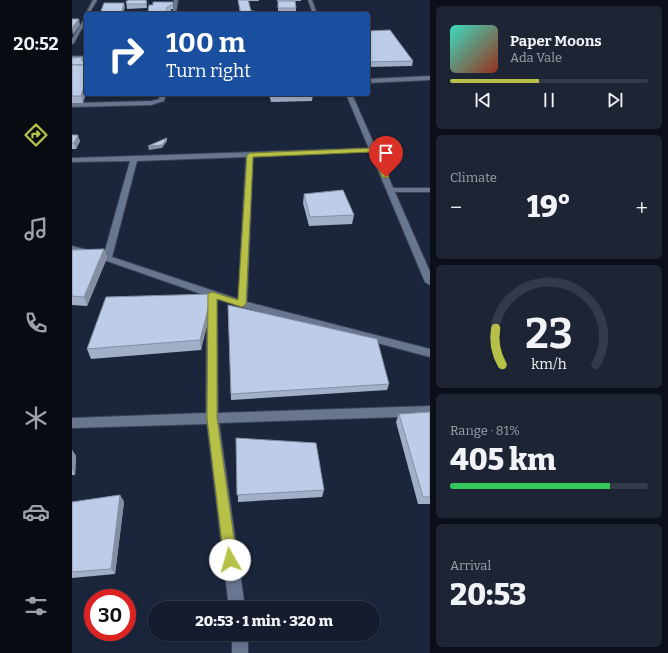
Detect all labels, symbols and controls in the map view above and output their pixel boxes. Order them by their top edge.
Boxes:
text: 100 m [166,26,245,59]
icon: right [100,28,152,80]
text: Paper Moons [510,32,602,50]
text: 20:52 [13,33,59,55]
text: Ada Vale [510,50,562,65]
text: Turn right [166,60,251,82]
icon: previous [472,89,494,111]
icon: pause [538,89,560,111]
icon: next [604,89,626,111]
icon: directions [22,121,50,149]
pin [369,136,403,177]
icon: arrive [375,142,397,164]
text: Climate [450,170,497,185]
text: 19° [527,189,571,225]
text: − [450,194,462,221]
text: + [635,194,648,221]
icon: music [22,215,50,243]
text: 23 [525,308,573,358]
icon: phone [22,309,50,337]
text: km/h [531,355,567,372]
icon: climate [22,404,50,432]
text: Range · 81% [450,423,520,438]
text: 405 km [450,442,556,478]
icon: car [22,498,50,526]
position arrow [209,539,251,581]
text: Arrival [450,558,491,573]
text: 20:53 [450,577,527,613]
speed limit sign: 30 [84,589,136,641]
icon: filters [22,592,50,620]
text: 20:53 · 1 min · 320 m [195,612,333,630]

